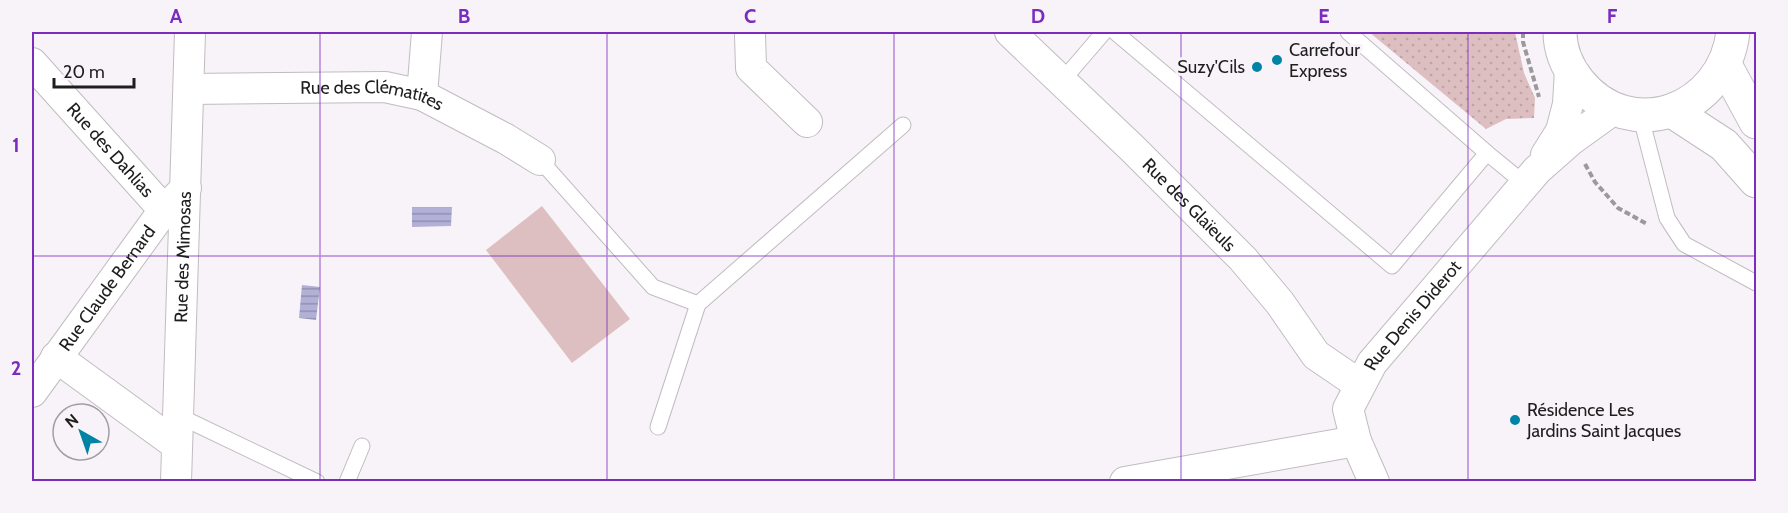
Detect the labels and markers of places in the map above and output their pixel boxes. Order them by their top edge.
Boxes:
place label: Carrefour Express [1289,39,1360,82]
marker: Carrefour Express [1270,53,1284,67]
place label: Suzy'Cils [1177,56,1245,78]
marker: Suzy'Cils [1250,60,1264,74]
place label: Résidence Les Jardins Saint Jacques [1526,399,1681,442]
marker: Résidence Les Jardins Saint Jacques [1508,413,1522,427]

